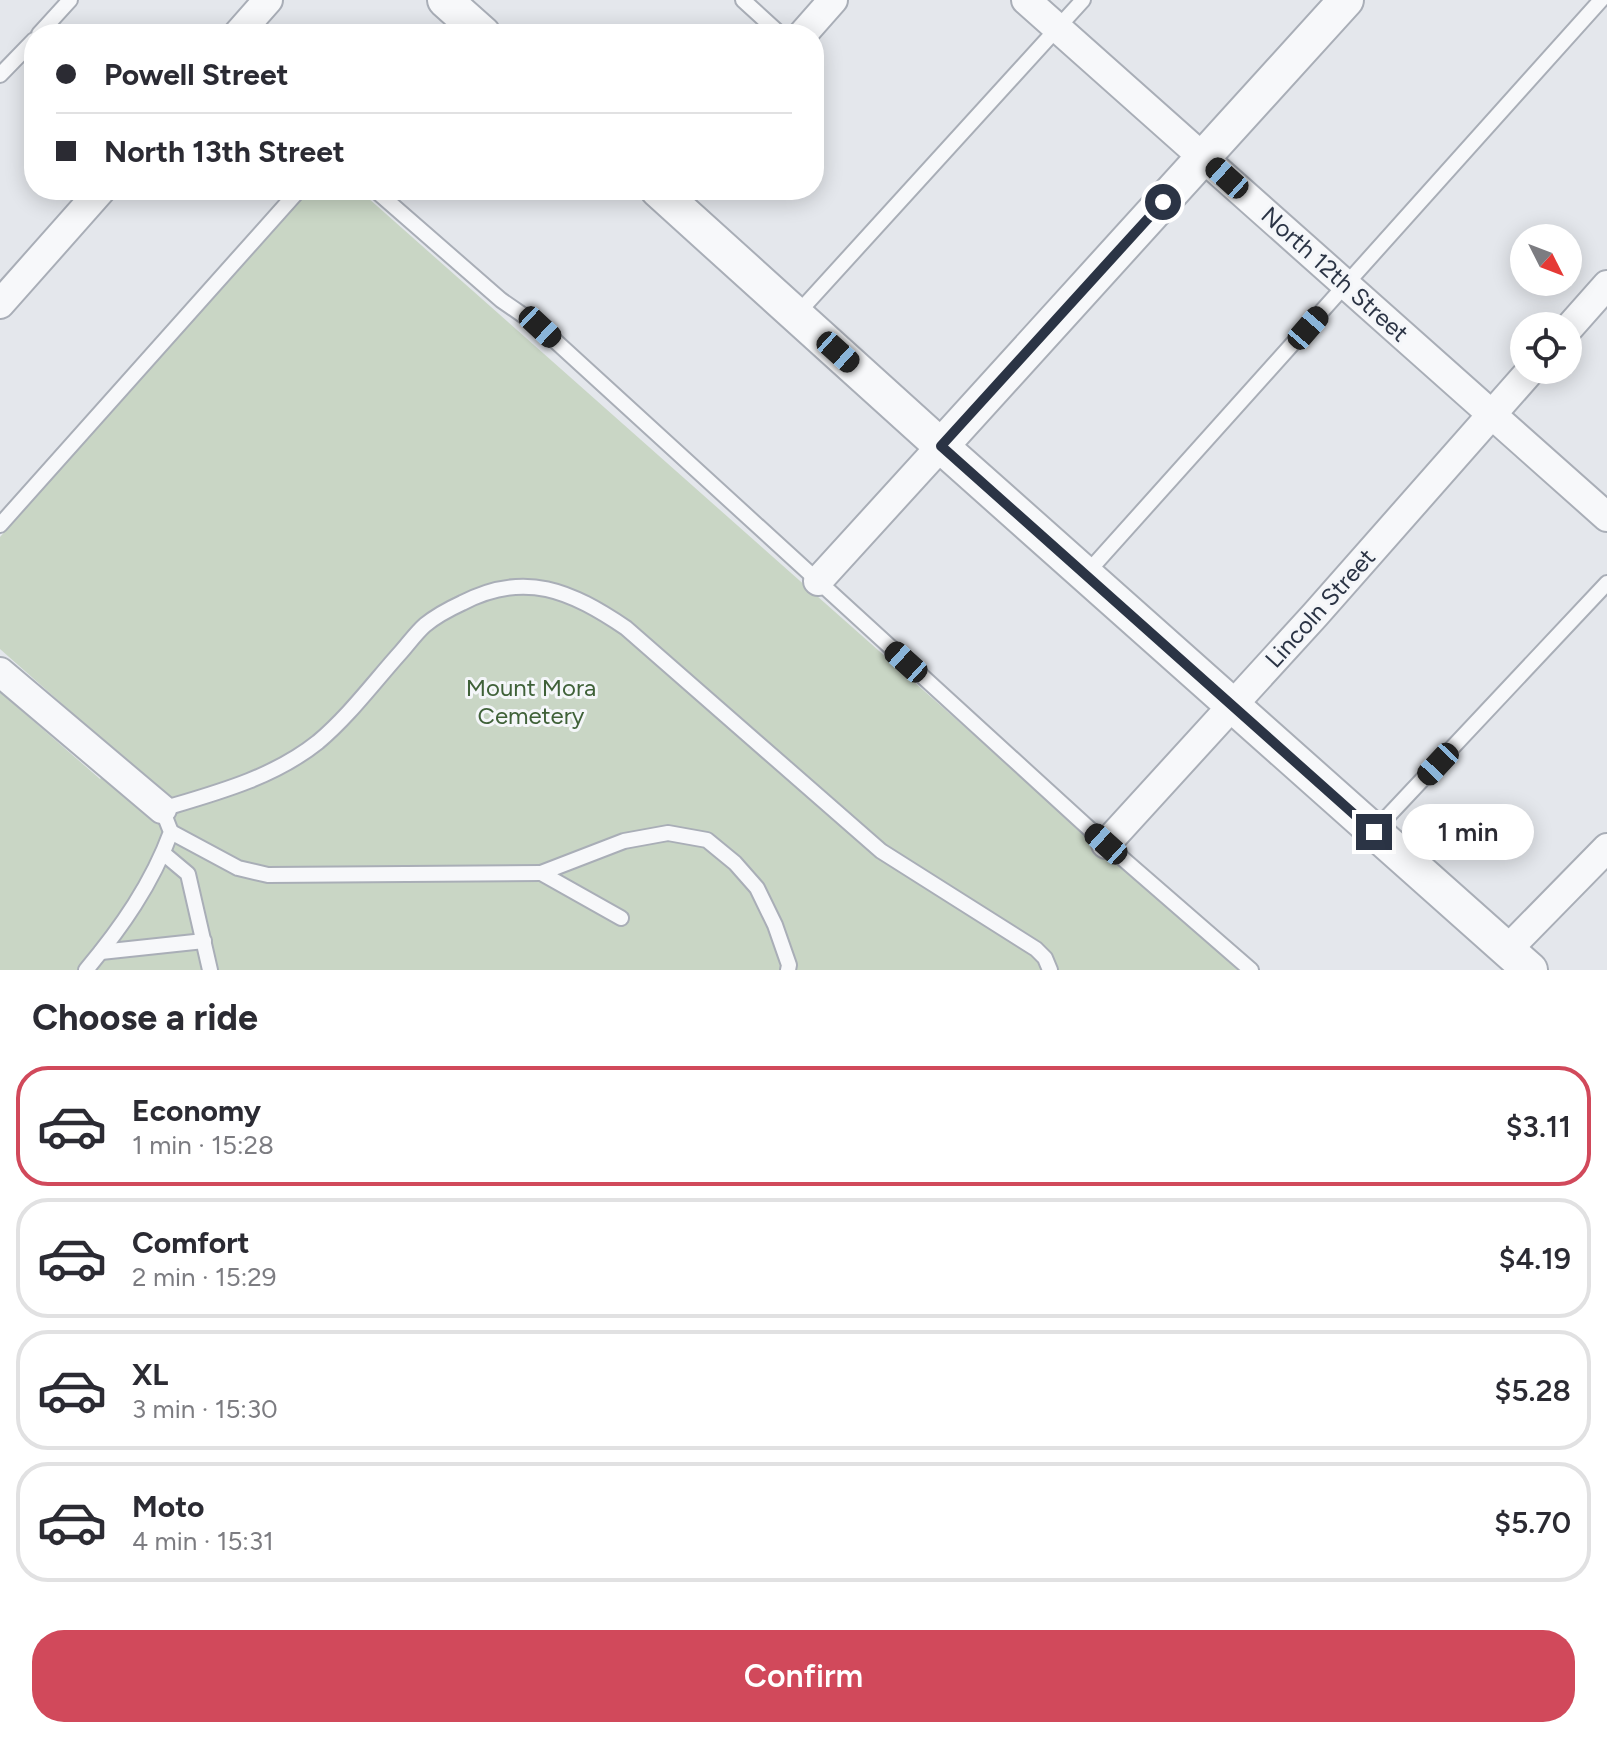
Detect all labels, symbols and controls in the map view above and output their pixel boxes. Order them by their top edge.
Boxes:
text: Powell Street [104,56,289,93]
text: North 13th Street [104,133,345,170]
car [1201,153,1253,203]
route start [1145,184,1181,220]
street label: North 12th Street [1255,200,1415,348]
north arrow [1510,224,1582,296]
map controls [1510,224,1582,384]
car [514,302,566,352]
car [1283,302,1333,354]
button: locate [1510,312,1582,384]
car [812,327,864,377]
street label: Lincoln Street [1259,543,1381,673]
car [880,637,932,687]
park label: Mount Mora Cemetery [466,673,596,730]
car [1413,738,1463,790]
callout: 1 min [1402,804,1534,860]
route end [1356,814,1392,850]
text: 1 min [1438,816,1498,848]
car [1080,819,1132,869]
text: Choose a ride [32,996,258,1039]
icon: car [36,1090,108,1162]
text: Economy [132,1092,261,1129]
text: $3.11 [1506,1108,1571,1145]
text: 1 min · 15:28 [132,1129,274,1161]
icon: car [36,1222,108,1294]
text: Comfort [132,1224,250,1261]
text: $4.19 [1499,1240,1571,1277]
text: 2 min · 15:29 [132,1261,277,1293]
icon: car [36,1354,108,1426]
text: XL [132,1356,168,1393]
text: $5.28 [1494,1372,1571,1409]
text: 3 min · 15:30 [132,1393,278,1425]
icon: car [36,1486,108,1558]
text: Moto [132,1488,204,1525]
text: $5.70 [1494,1504,1571,1541]
text: 4 min · 15:31 [132,1525,274,1557]
button: Confirm [32,1630,1575,1722]

